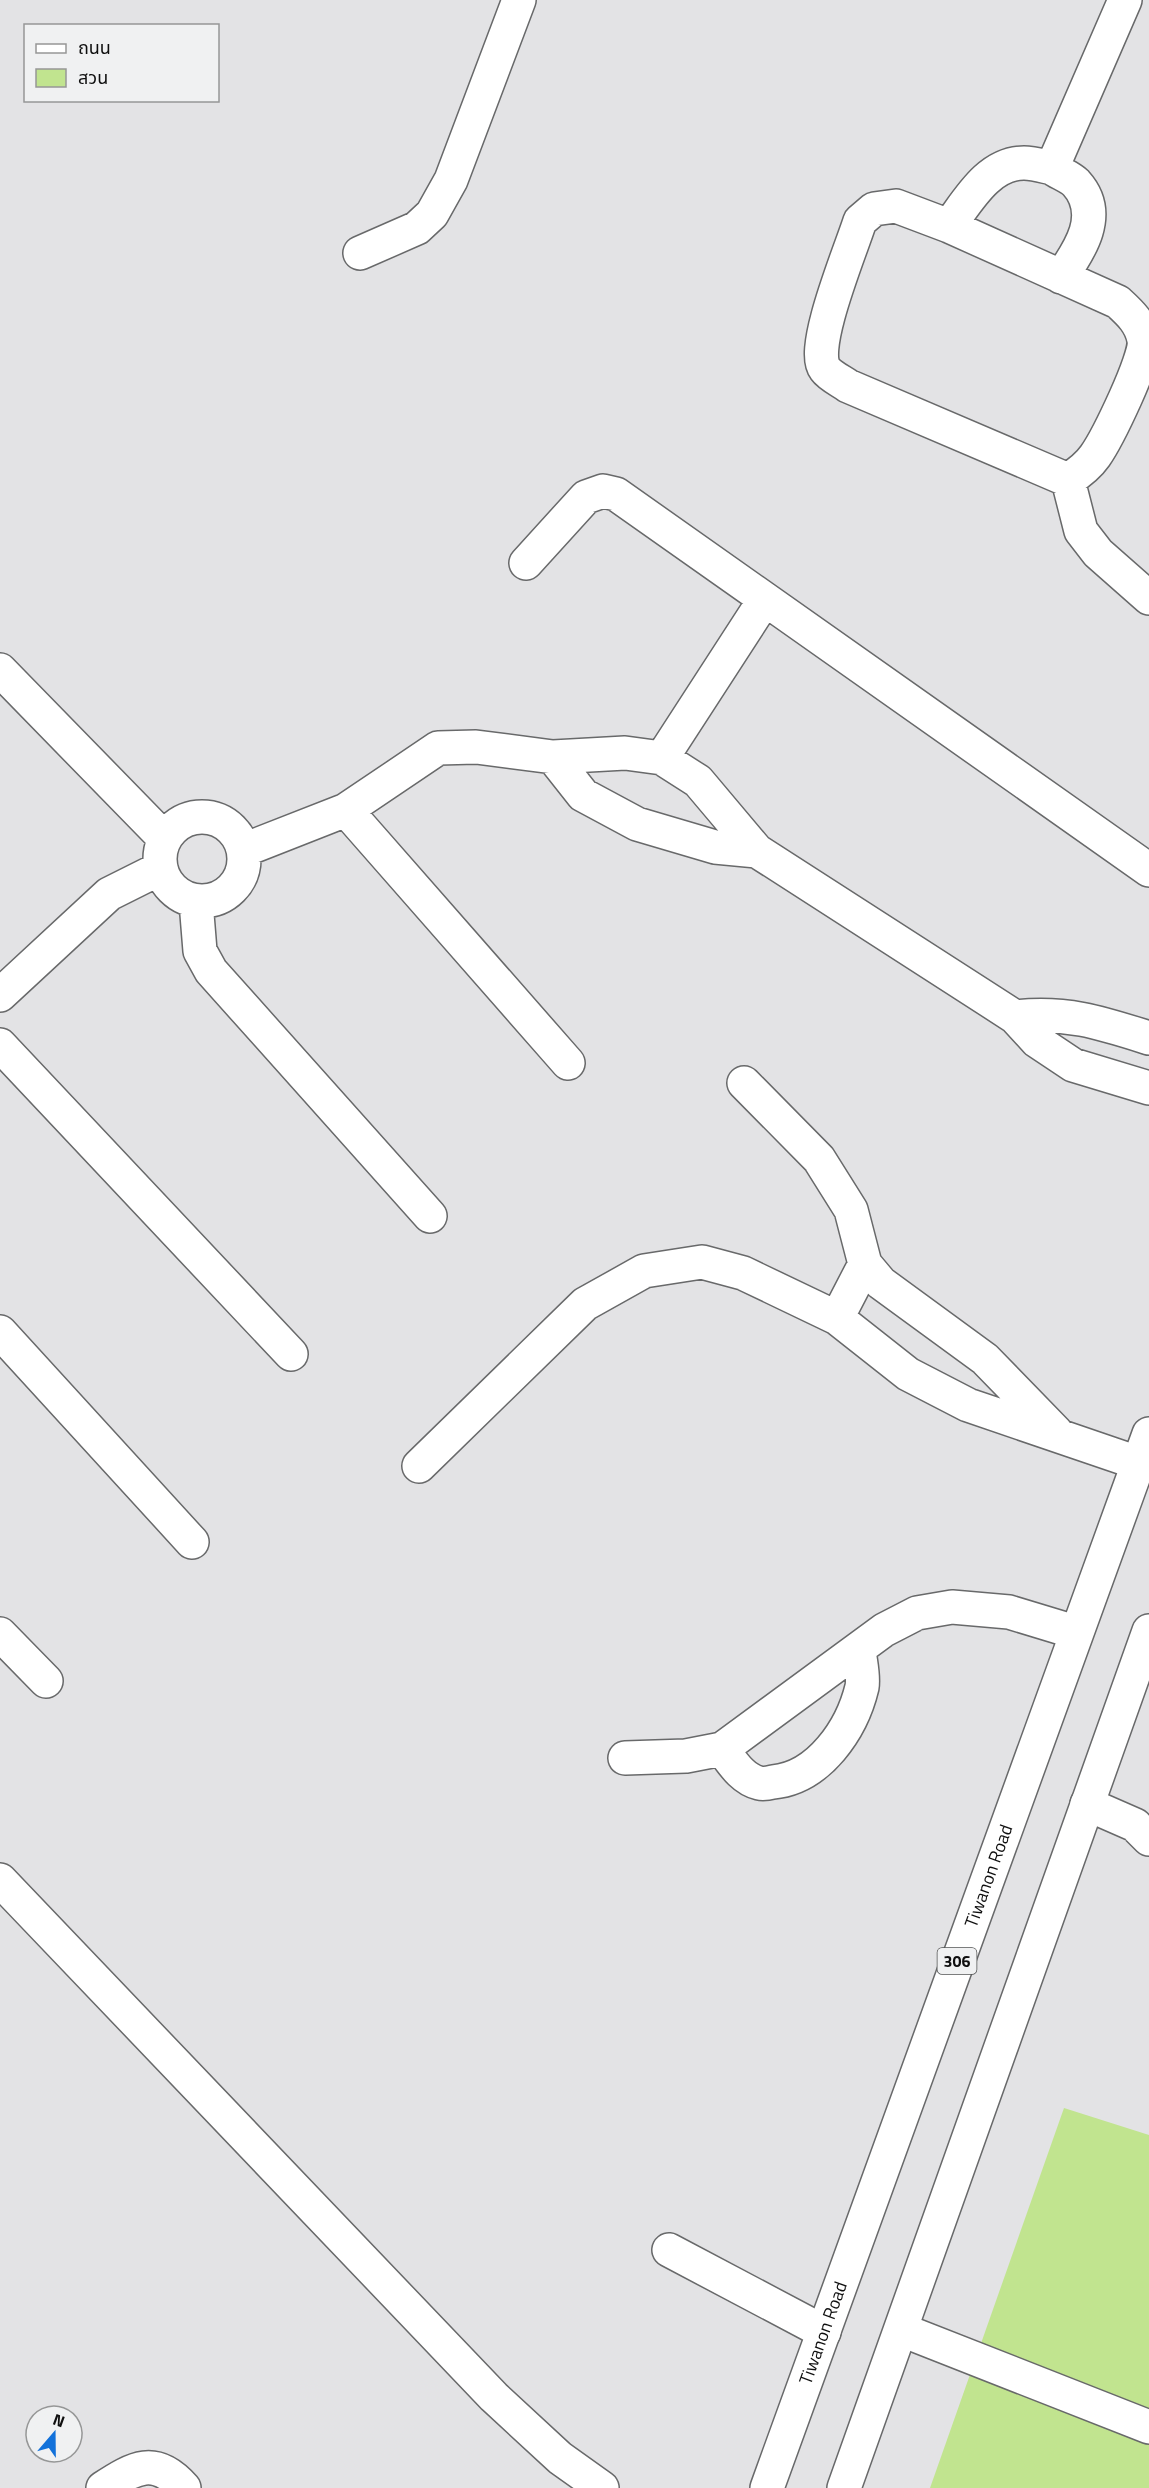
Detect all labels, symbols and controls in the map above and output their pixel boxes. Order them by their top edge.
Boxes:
legend [24,24,219,102]
text: ถนน [78,34,111,61]
text: สวน [78,64,108,91]
street label: Tiwanon Road [957,1820,1019,1931]
road number: 306 [938,1948,976,1974]
street label: Tiwanon Road [792,2277,854,2388]
north arrow [24,2404,84,2464]
text: N [50,2407,68,2433]

